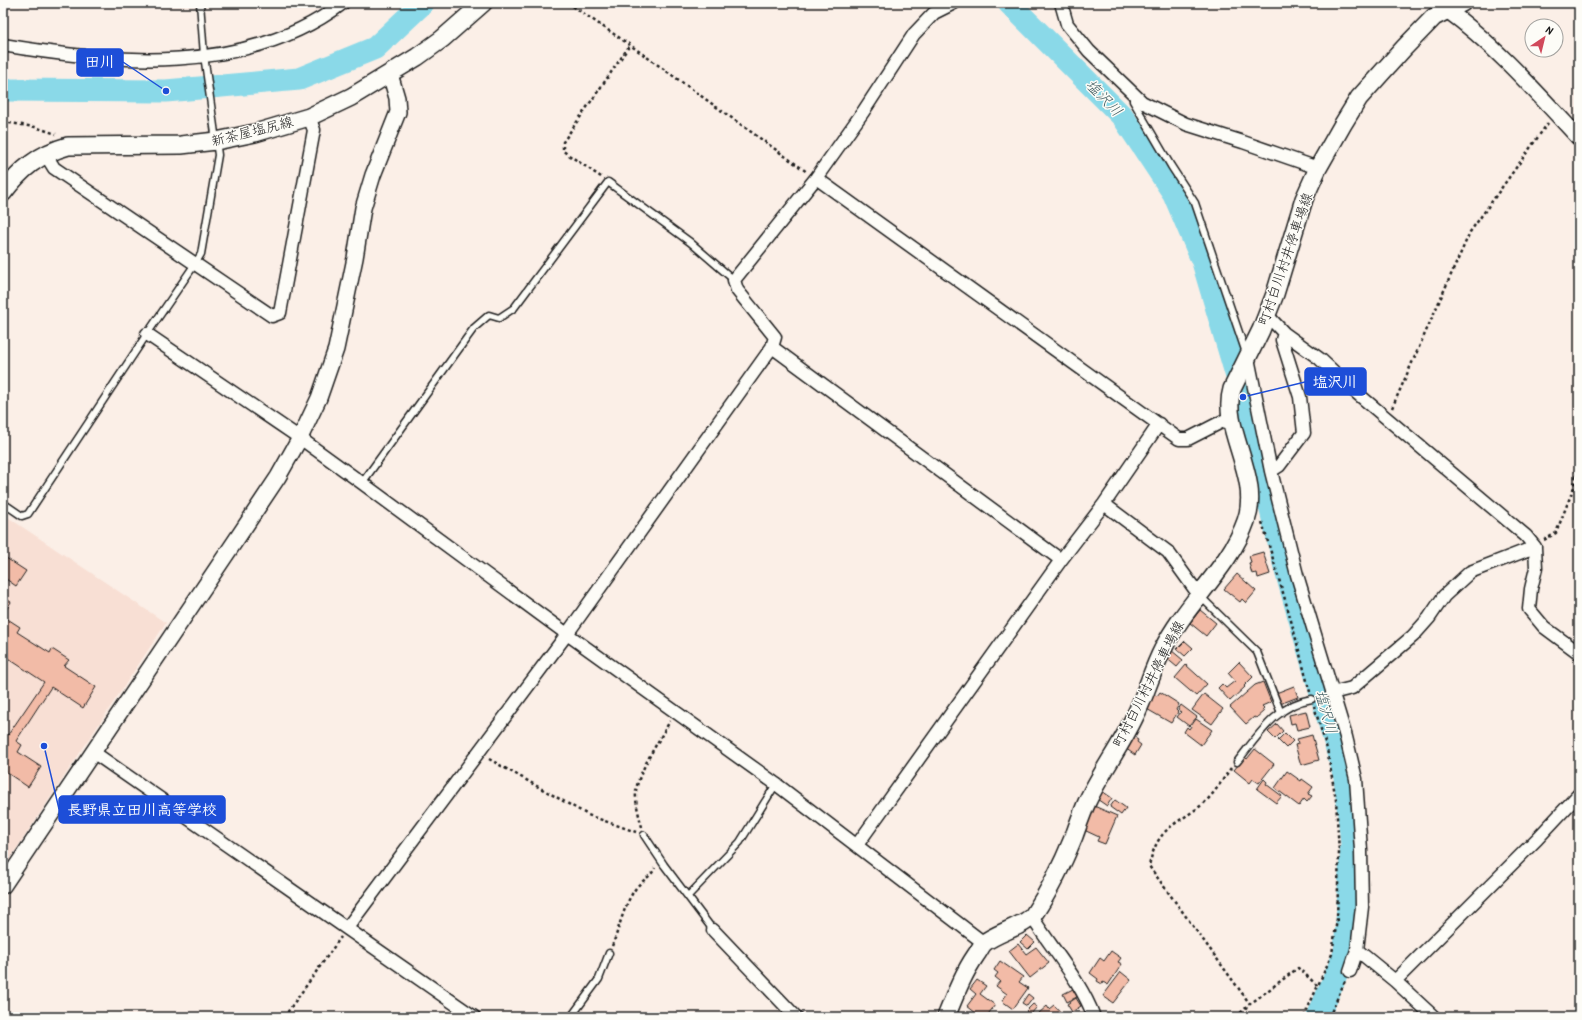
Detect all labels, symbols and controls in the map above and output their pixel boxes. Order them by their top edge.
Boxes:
north arrow [1524,18,1564,58]
text: N [1543,22,1556,37]
callout: 田川 [77,49,123,76]
text: 田川 [85,51,115,72]
water label: 塩沢川 [1081,74,1128,121]
street label: 新茶屋塩尻線 [209,111,295,150]
street label: 町村白川村井停車場線 [1253,190,1316,328]
callout: 塩沢川 [1305,368,1366,395]
text: 塩沢川 [1312,371,1358,392]
street label: 町村白川村井停車場線 [1107,617,1188,750]
water label: 塩沢川 [1310,687,1343,736]
callout: 長野県立田川高等学校 [59,796,225,823]
text: 長野県立田川高等学校 [67,799,217,820]

